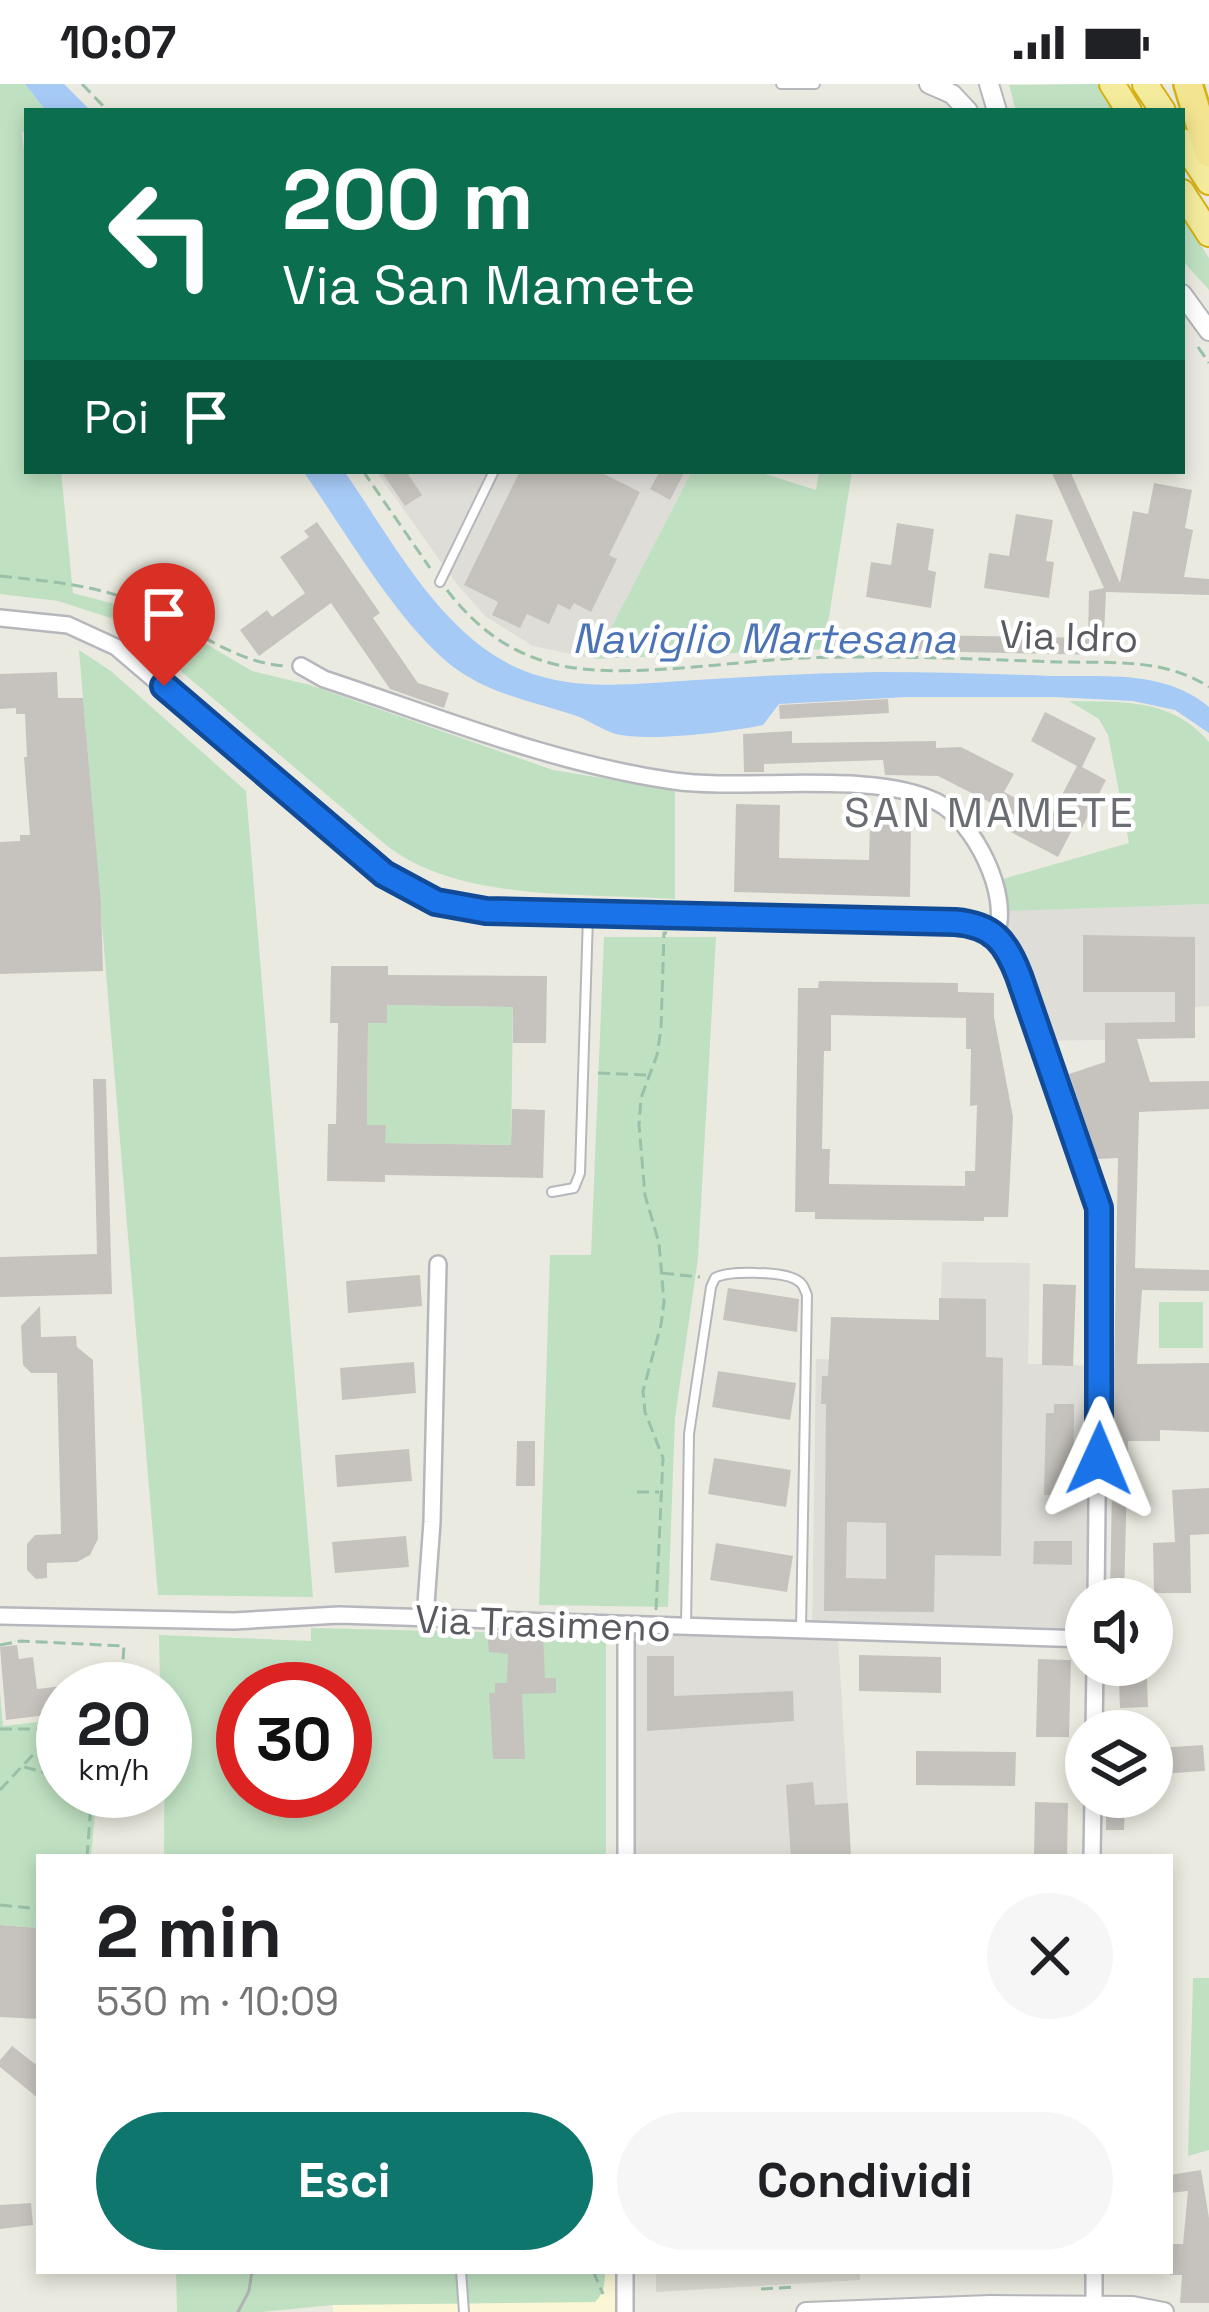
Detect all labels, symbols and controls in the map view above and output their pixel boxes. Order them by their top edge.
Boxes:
text: 10:07 [60,14,176,71]
text: 200 m [282,146,534,254]
icon: left [84,156,240,312]
text: Via San Mamete [282,251,696,320]
icon: arrive [173,384,239,450]
text: Poi [84,389,149,446]
pin [113,563,215,686]
icon: arrive [131,581,197,647]
street label: Via Idro [999,610,1139,663]
water label: Naviglio Martesana [572,612,957,665]
district label: SAN MAMETE [844,786,1136,839]
position arrow [1036,1396,1162,1522]
map controls [1065,1578,1173,1818]
button: sound [1065,1578,1173,1686]
street label: Via Trasimeno [414,1595,672,1652]
speed limit sign: 30 [216,1662,372,1818]
text: 20 [77,1686,151,1763]
button: layers [1065,1710,1173,1818]
text: km/h [78,1750,150,1789]
text: 2 min [96,1886,282,1978]
button: close [987,1893,1113,2019]
text: 530 m · 10:09 [96,1977,339,2026]
button: Esci [96,2112,593,2250]
button: Condividi [617,2112,1113,2250]

